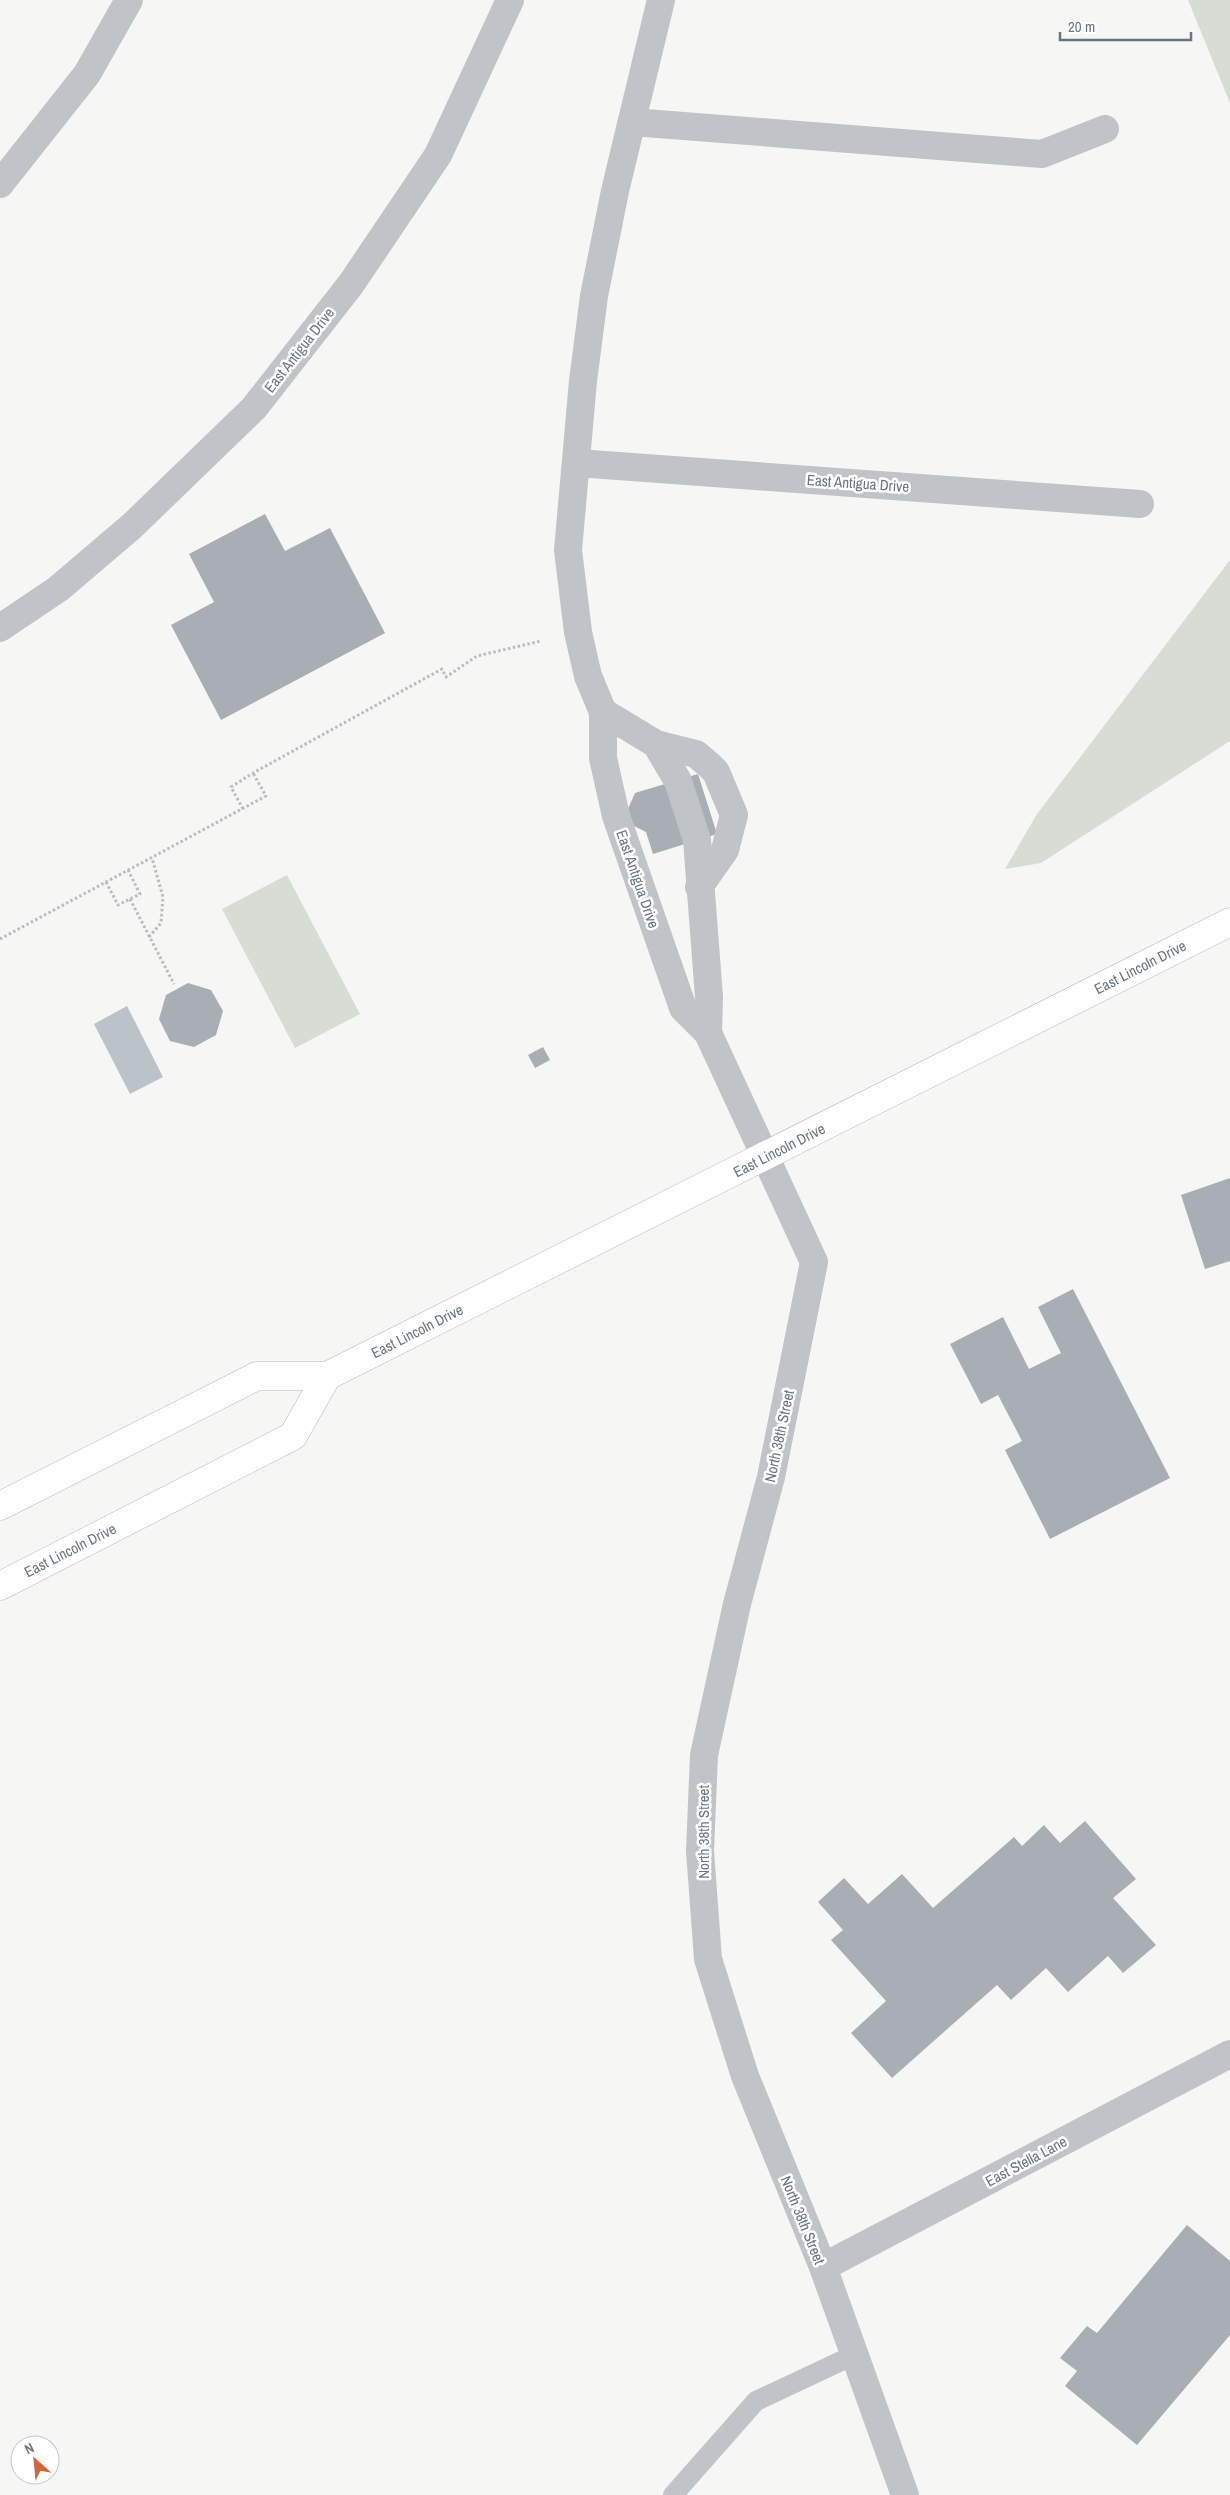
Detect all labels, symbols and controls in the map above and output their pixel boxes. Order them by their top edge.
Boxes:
scale bar [1060,10,1191,42]
text: 20 m [1068,16,1095,37]
street label: East Antigua Drive [259,303,339,397]
street label: East Antigua Drive [806,469,910,497]
street label: East Antigua Drive [611,827,665,931]
street label: East Lincoln Drive [1090,935,1190,999]
street label: East Lincoln Drive [729,1118,829,1182]
street label: East Lincoln Drive [367,1299,467,1363]
street label: North 38th Street [759,1387,799,1484]
street label: East Lincoln Drive [20,1518,120,1582]
street label: North 38th Street [693,1785,714,1879]
street label: East Stella Lane [982,2131,1071,2191]
street label: North 38th Street [776,2173,830,2268]
north arrow [10,2435,60,2485]
text: N [21,2439,37,2458]

